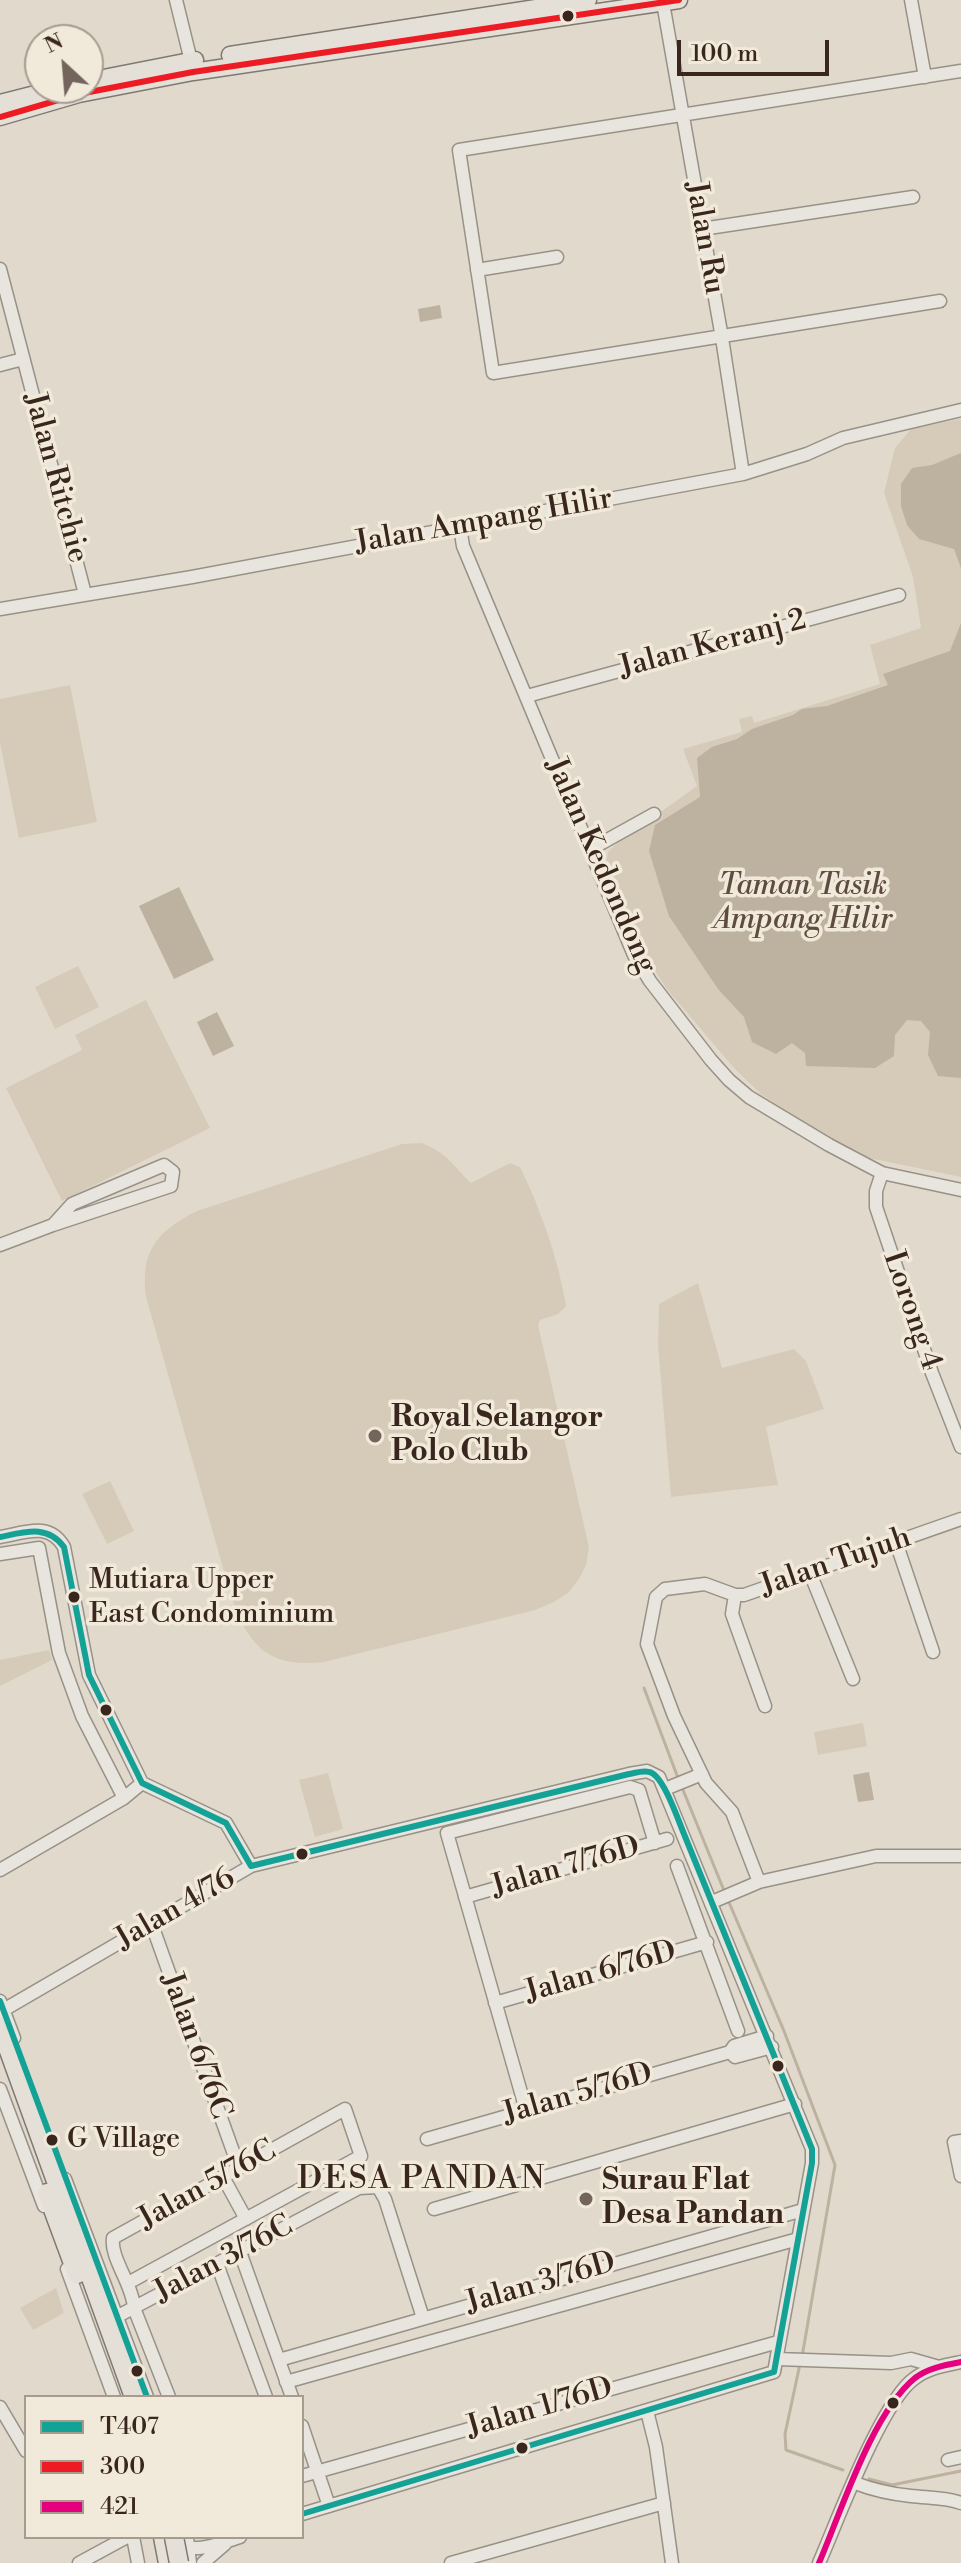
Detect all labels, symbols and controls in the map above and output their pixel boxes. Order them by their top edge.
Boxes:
unlabelled marker [560,8,576,24]
north arrow [24,24,104,104]
scale bar [681,24,833,74]
text: N [40,28,68,60]
text: 100 m [691,39,758,69]
street label: Jalan Ru [676,179,732,297]
street label: Jalan Ritchie [15,389,95,567]
street label: Jalan Ampang Hilir [353,482,615,562]
street label: Jalan Keranj 2 [616,603,810,687]
street label: Jalan Kedondong [536,753,664,979]
park label: Taman Tasik Ampang Hilir [713,869,893,940]
street label: Lorong 4 [874,1247,948,1375]
place label: Royal Selangor Polo Club [391,1401,603,1472]
marker: Royal Selangor Polo Club [366,1427,384,1445]
street label: Jalan Tujuh [756,1520,916,1606]
place label: Mutiara Upper East Condominium [89,1564,334,1630]
marker: Mutiara Upper East Condominium [66,1589,82,1605]
unlabelled marker [98,1702,114,1718]
street label: Jalan 7/76D [488,1830,644,1906]
unlabelled marker [294,1846,310,1862]
street label: Jalan 4/76 [110,1861,242,1959]
street label: Jalan 6/76D [521,1934,681,2012]
street label: Jalan 6/76C [152,1968,238,2124]
street label: Jalan 5/76D [499,2056,657,2134]
unlabelled marker [770,2058,786,2074]
place label: G Village [67,2123,180,2157]
marker: G Village [44,2132,60,2148]
street label: Jalan 5/76C [133,2134,283,2238]
district label: DESA PANDAN [297,2161,547,2199]
place label: Surau Flat Desa Pandan [602,2164,784,2234]
marker: Surau Flat Desa Pandan [577,2190,595,2208]
street label: Jalan 3/76C [149,2209,299,2311]
street label: Jalan 3/76D [462,2245,620,2323]
unlabelled marker [129,2363,145,2379]
street label: Jalan 1/76D [463,2371,617,2447]
legend [24,2395,304,2539]
unlabelled marker [885,2395,901,2411]
text: T407 [100,2412,159,2442]
unlabelled marker [514,2440,530,2456]
text: 300 [100,2452,145,2482]
text: 421 [100,2492,139,2522]

